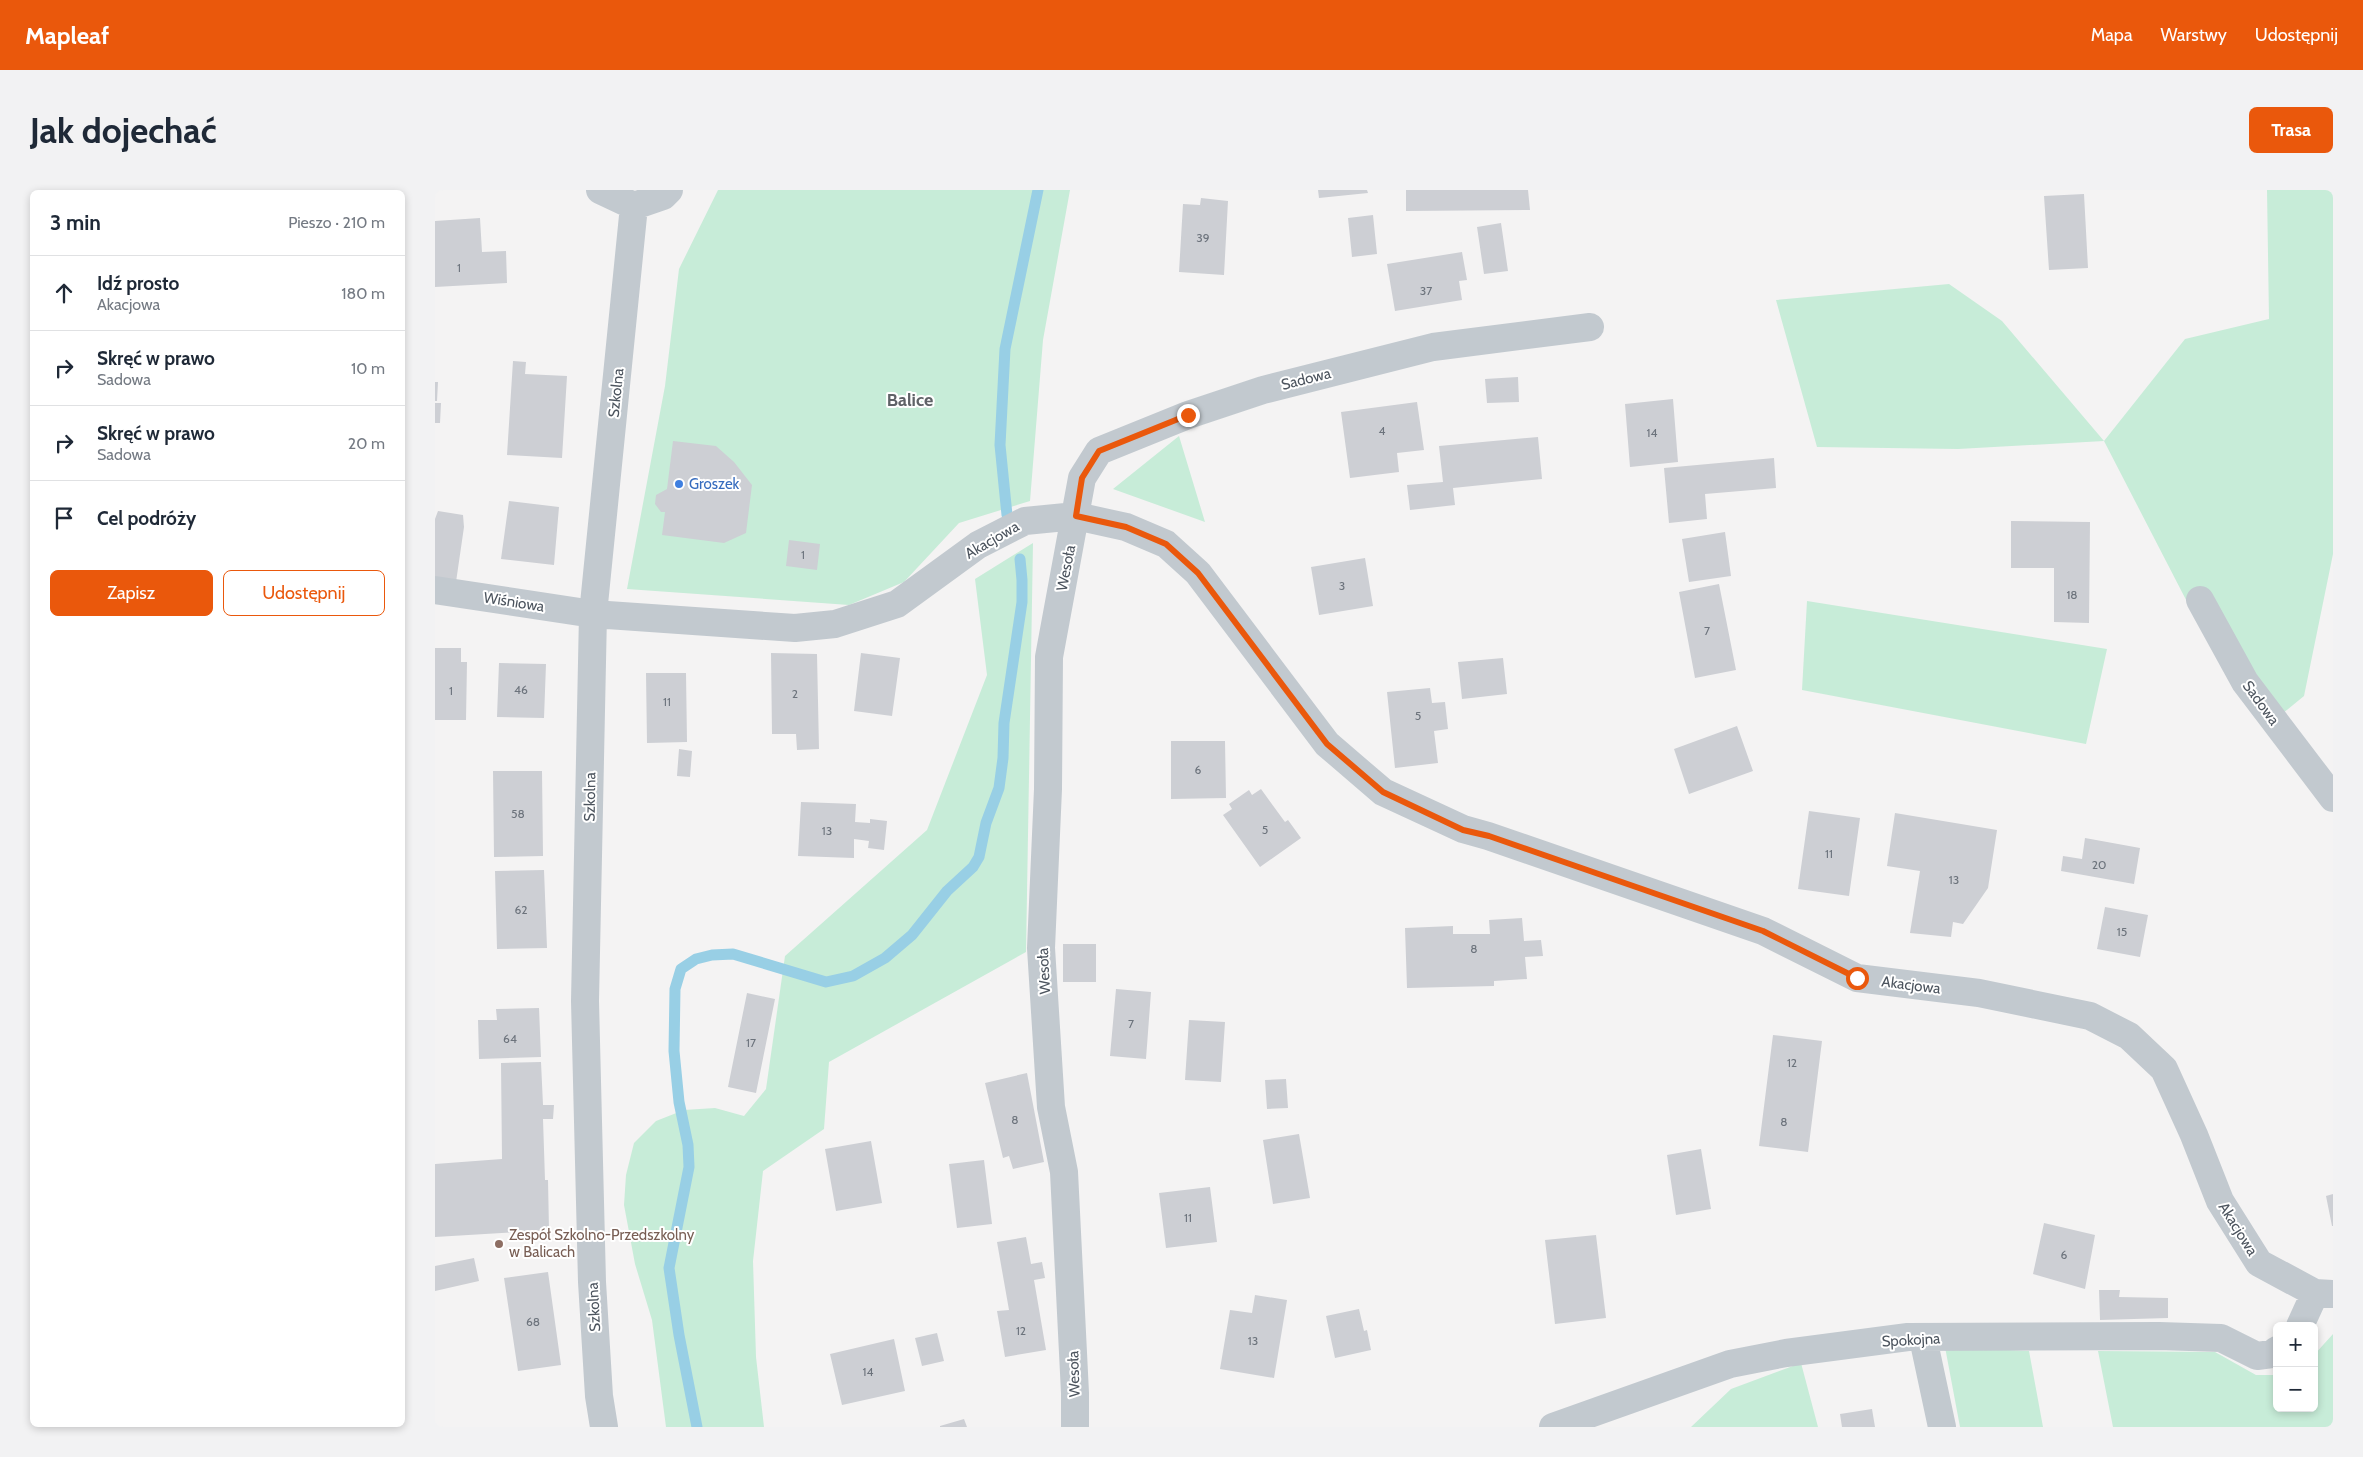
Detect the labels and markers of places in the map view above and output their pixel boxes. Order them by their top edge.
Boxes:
place label: Groszek [689,475,740,493]
marker: Groszek [673,478,685,490]
place label: Zespół Szkolno-Przedszkolny w Balicach [509,1226,695,1261]
marker: Zespół Szkolno-Przedszkolny w Balicach [493,1238,505,1250]

